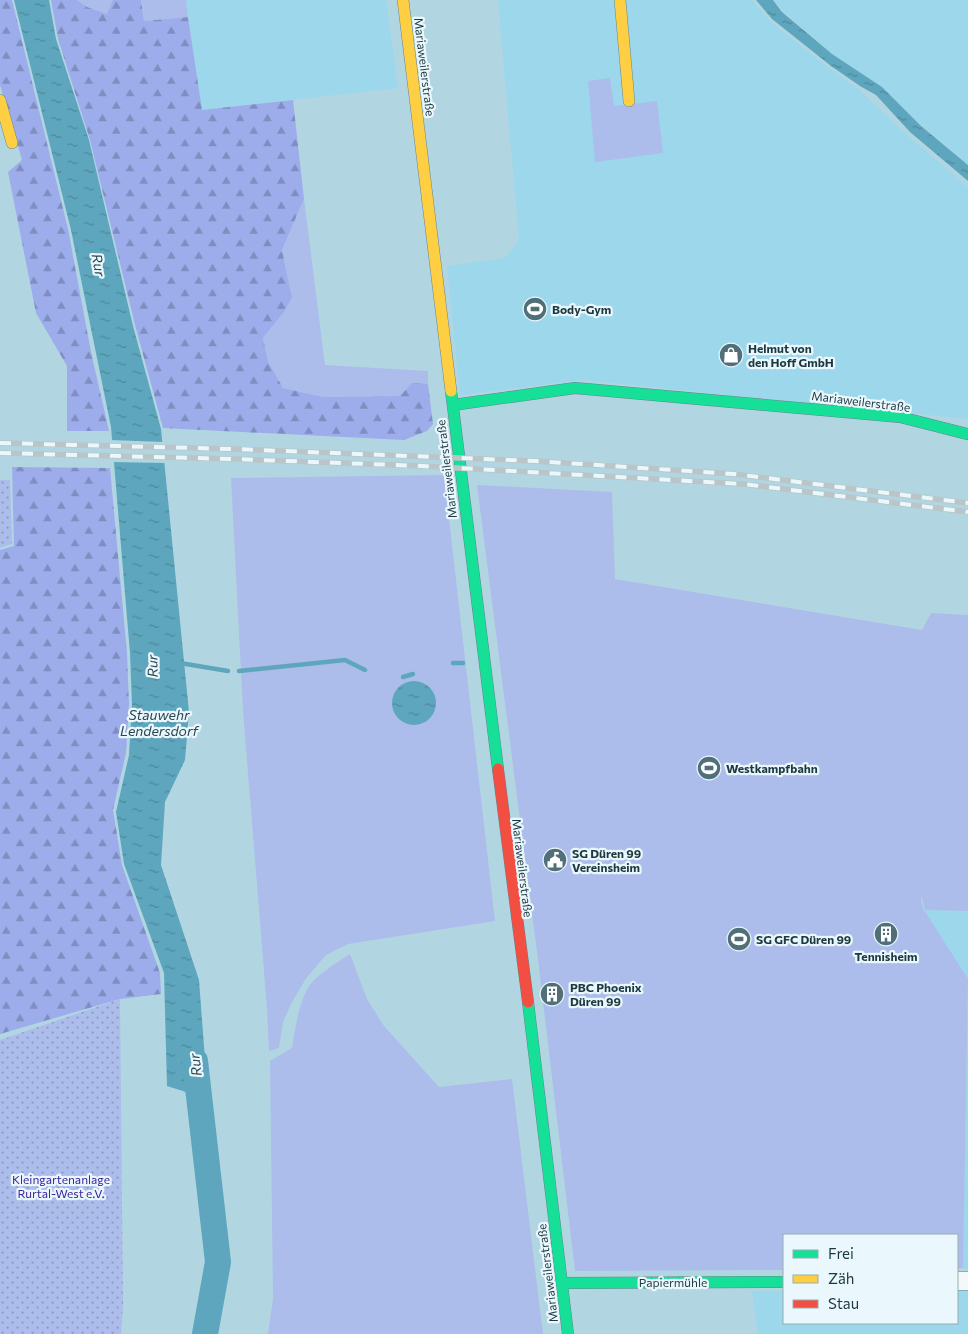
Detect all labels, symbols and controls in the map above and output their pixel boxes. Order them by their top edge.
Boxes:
street label: Mariaweilerstraße [412,17,438,117]
water label: Rur [89,252,109,278]
sports icon: Body-Gym [522,296,548,322]
place label: Body-Gym [552,302,611,316]
place label: Helmut von den Hoff GmbH [748,341,834,369]
shop icon: Helmut von den Hoff GmbH [718,342,744,368]
street label: Mariaweilerstraße [811,388,911,414]
street label: Mariaweilerstraße [433,419,459,519]
water label: Rur [143,654,161,678]
water label: Stauwehr Lendersdorf [120,706,200,739]
sports icon: Westkampfbahn [696,755,722,781]
place label: Westkampfbahn [726,761,818,775]
street label: Mariaweilerstraße [510,818,536,918]
place label: SG Düren 99 Vereinsheim [572,846,641,874]
public building icon: SG Düren 99 Vereinsheim [542,847,568,873]
building icon: Tennisheim [873,921,899,947]
sports icon: SG GFC Düren 99 [726,926,752,952]
place label: SG GFC Düren 99 [756,932,851,946]
place label: Tennisheim [854,949,918,963]
place label: PBC Phoenix Düren 99 [570,980,642,1008]
building icon: PBC Phoenix Düren 99 [539,981,565,1007]
water label: Rur [185,1052,205,1077]
park label: Kleingartenanlage Rurtal-West e.V. [12,1172,110,1200]
street label: Mariaweilerstraße [534,1223,560,1323]
legend [783,1234,958,1324]
text: Frei [828,1244,854,1262]
text: Zäh [828,1269,854,1287]
street label: Papiermühle [639,1275,707,1289]
text: Stau [828,1294,859,1312]

